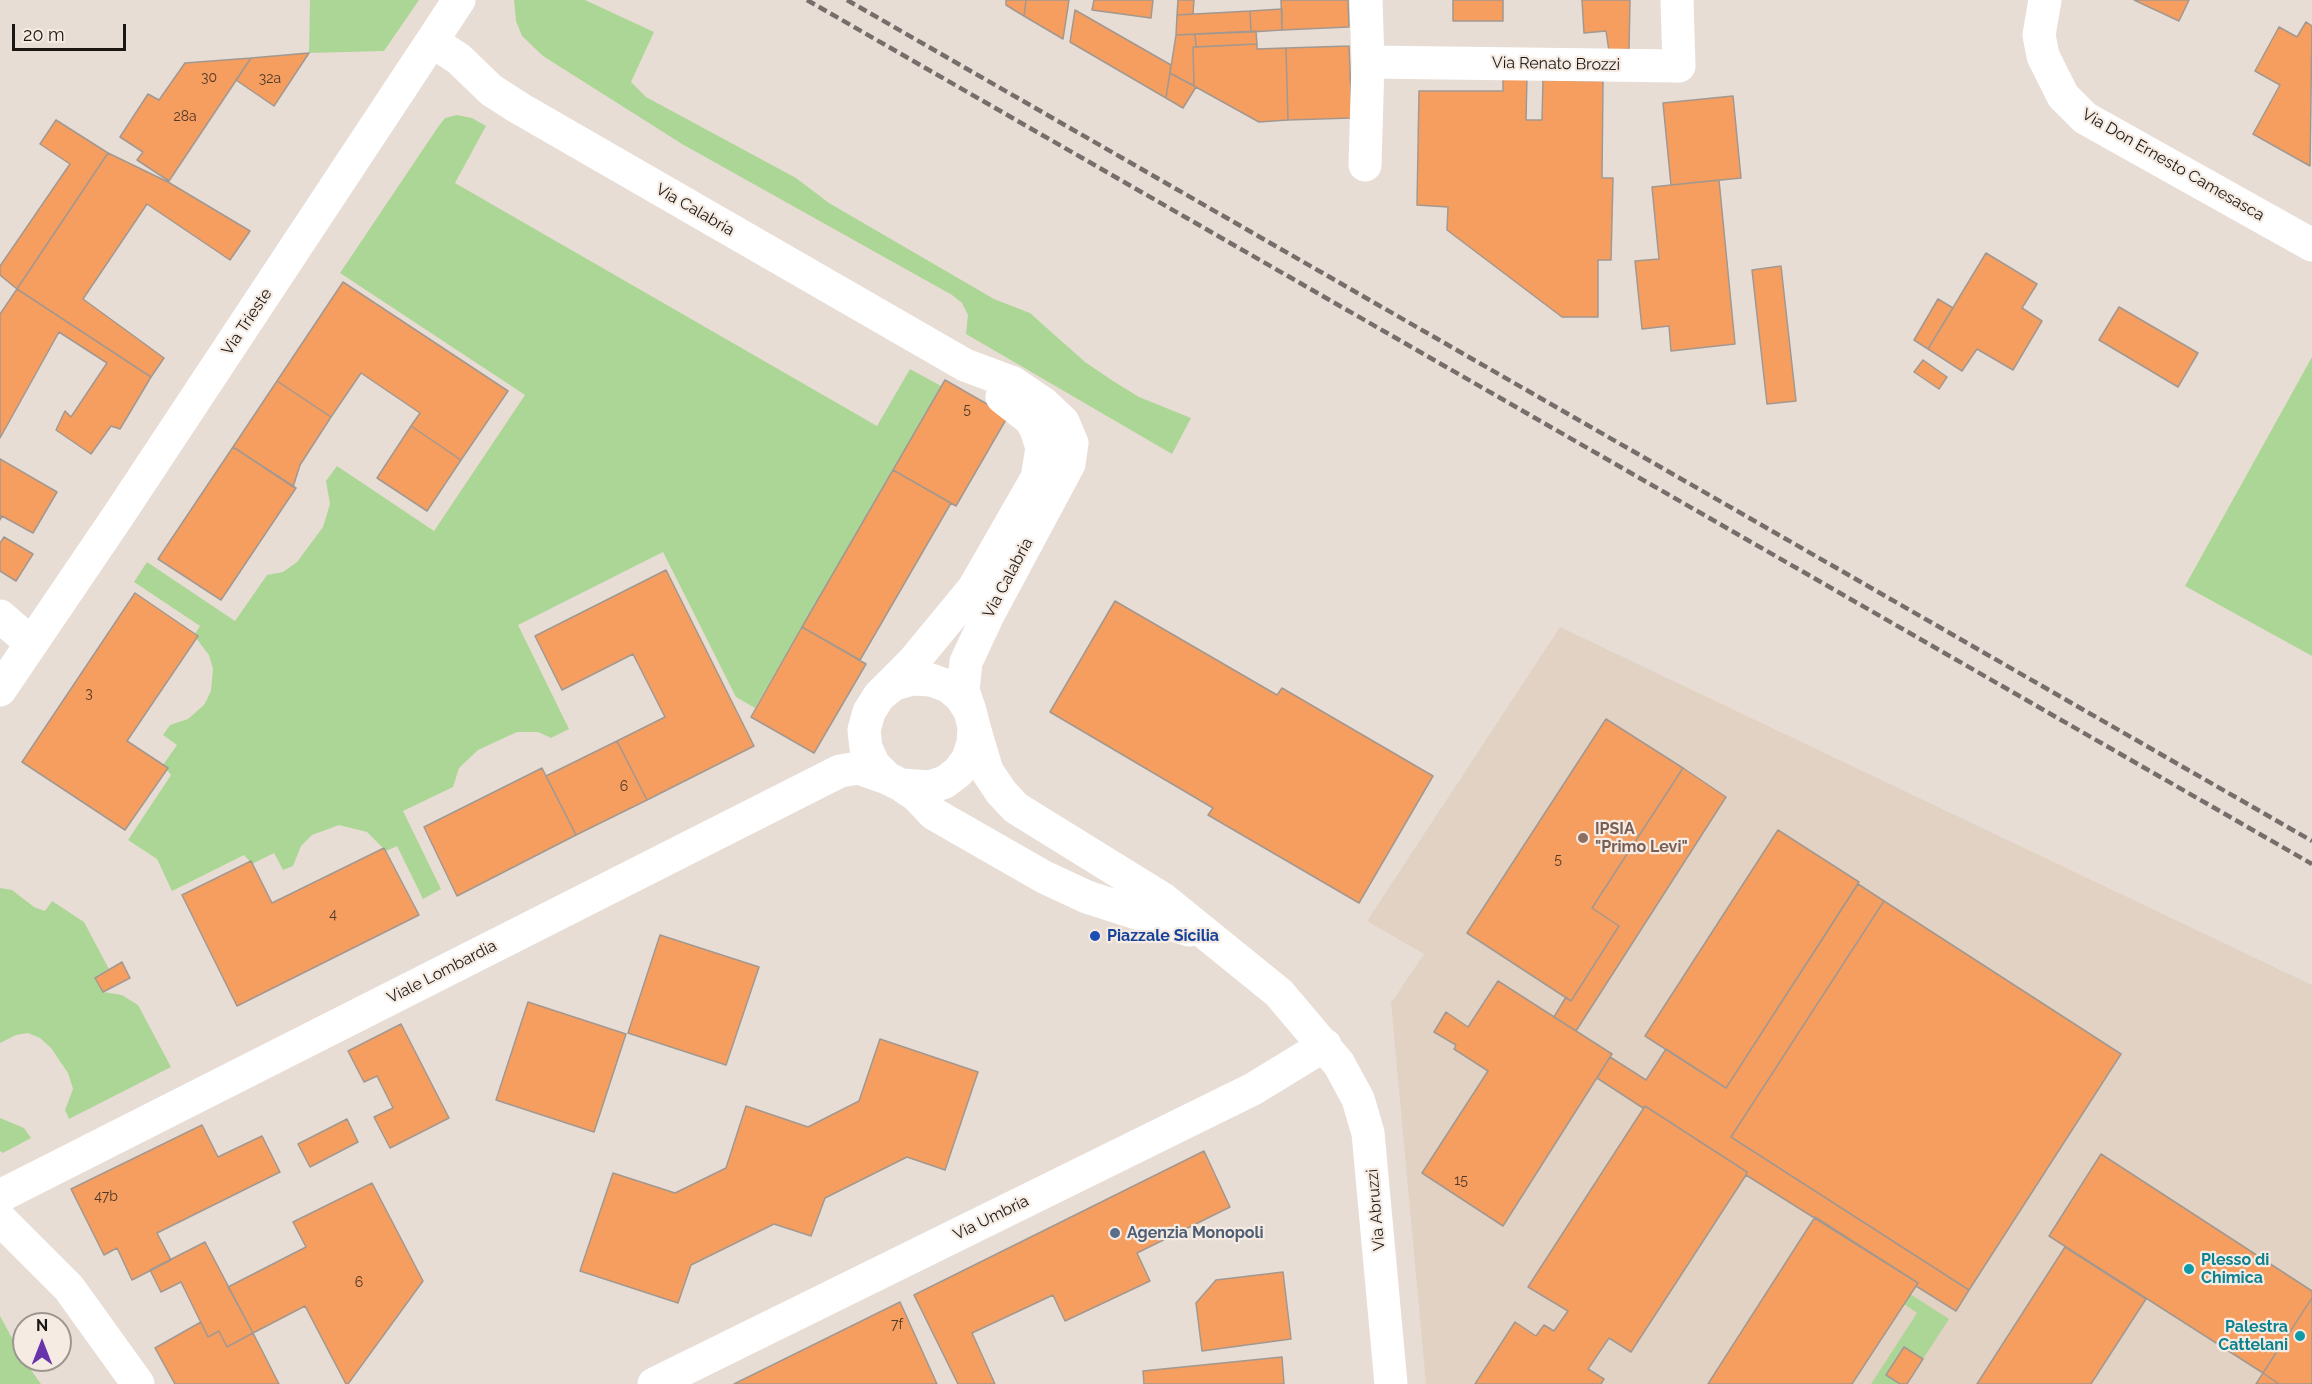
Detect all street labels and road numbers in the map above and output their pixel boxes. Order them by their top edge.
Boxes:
street label: Via Renato Brozzi [1492,53,1620,75]
street label: Via Don Ernesto Camesasca [2078,105,2268,225]
street label: Via Calabria [652,180,738,240]
street label: Via Trieste [218,285,276,359]
street label: Via Calabria [979,535,1037,621]
street label: Viale Lombardia [384,936,500,1008]
street label: Via Abruzzi [1363,1168,1389,1252]
street label: Via Umbria [950,1191,1032,1245]

